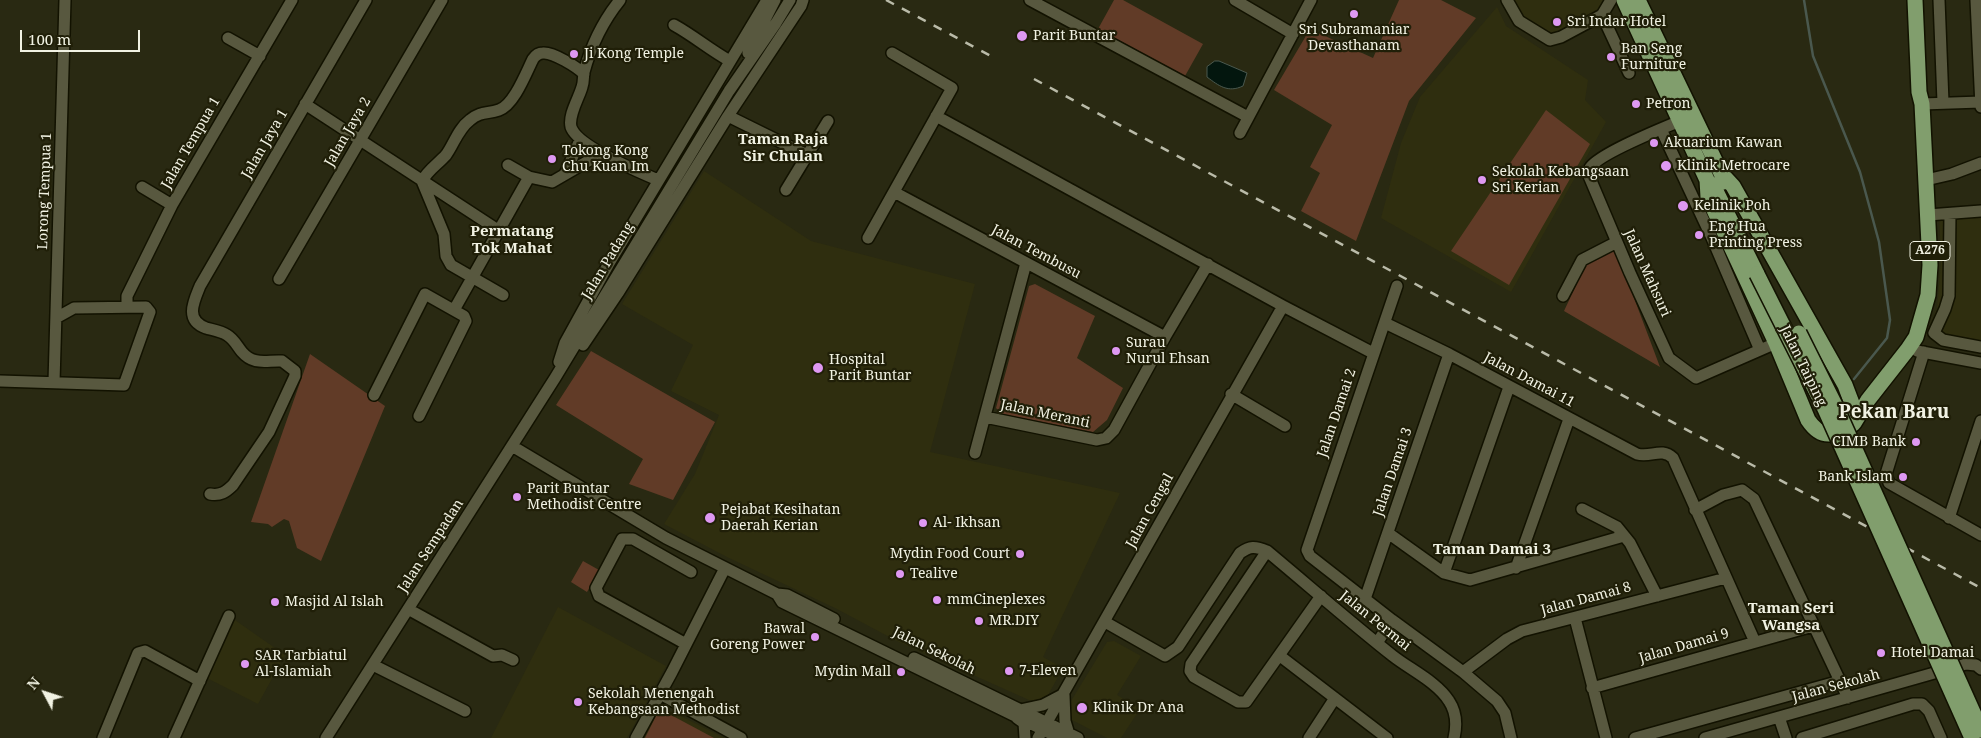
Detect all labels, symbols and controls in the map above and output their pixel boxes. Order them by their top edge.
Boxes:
marker: Sri Subramaniar Devasthanam [1348,8,1360,20]
place label: Sri Indar Hotel [1567,14,1666,30]
marker: Sri Indar Hotel [1551,16,1563,28]
scale bar [22,20,142,52]
place label: Sri Subramaniar Devasthanam [1299,22,1409,54]
place label: Parit Buntar [1033,28,1115,44]
text: 100 m [28,29,71,49]
marker: Parit Buntar [1015,29,1029,43]
place label: Ban Seng Furniture [1621,41,1686,74]
place label: Ji Kong Temple [584,46,684,62]
marker: Ji Kong Temple [568,48,580,60]
marker: Ban Seng Furniture [1605,51,1617,63]
street label: Jalan Tempua 1 [158,94,224,192]
street label: Jalan Jaya 2 [321,94,375,170]
place label: Petron [1646,96,1691,112]
marker: Petron [1630,98,1642,110]
street label: Jalan Jaya 1 [238,106,292,182]
district label: Taman Raja Sir Chulan [738,131,828,166]
street label: Lorong Tempua 1 [35,132,55,250]
place label: Akuarium Kawan [1664,135,1782,151]
marker: Akuarium Kawan [1648,137,1660,149]
place label: Tokong Kong Chu Kuan Im [562,143,649,176]
marker: Tokong Kong Chu Kuan Im [546,153,558,165]
place label: Klinik Metrocare [1677,158,1790,174]
marker: Klinik Metrocare [1659,159,1673,173]
place label: Sekolah Kebangsaan Sri Kerian [1492,164,1629,196]
marker: Sekolah Kebangsaan Sri Kerian [1476,174,1488,186]
place label: Kelinik Poh [1694,198,1771,214]
marker: Kelinik Poh [1676,199,1690,213]
street label: Jalan Padang [578,219,638,303]
place label: Eng Hua Printing Press [1709,219,1802,252]
street label: Jalan Tembusu [988,221,1084,283]
district label: Permatang Tok Mahat [470,223,554,258]
street label: Jalan Mahsuri [1620,227,1674,319]
marker: Eng Hua Printing Press [1693,229,1705,241]
road number: A276 [1910,242,1950,260]
street label: Jalan Taiping [1776,323,1830,409]
place label: Surau Nurul Ehsan [1126,335,1210,368]
marker: Surau Nurul Ehsan [1110,345,1122,357]
street label: Jalan Damai 11 [1481,349,1577,411]
place label: Hospital Parit Buntar [829,352,911,384]
marker: Hospital Parit Buntar [811,361,825,375]
street label: Jalan Damai 2 [1314,366,1360,460]
street label: Jalan Meranti [999,396,1091,432]
district label: Pekan Baru [1839,402,1949,424]
street label: Jalan Damai 3 [1370,425,1416,519]
place label: CIMB Bank [1832,434,1906,450]
marker: CIMB Bank [1910,436,1922,448]
place label: Bank Islam [1818,469,1893,485]
street label: Jalan Cengal [1123,471,1177,551]
marker: Bank Islam [1897,471,1909,483]
place label: Parit Buntar Methodist Centre [527,481,642,514]
marker: Parit Buntar Methodist Centre [511,491,523,503]
street label: Jalan Sempadan [395,496,467,596]
place label: Pejabat Kesihatan Daerah Kerian [721,502,840,534]
marker: Pejabat Kesihatan Daerah Kerian [703,511,717,525]
place label: Al- Ikhsan [933,515,1001,531]
marker: Al- Ikhsan [917,517,929,529]
district label: Taman Damai 3 [1433,541,1551,559]
place label: Mydin Food Court [890,546,1010,562]
marker: Mydin Food Court [1014,548,1026,560]
place label: Tealive [910,566,958,582]
marker: Tealive [894,568,906,580]
street label: Jalan Damai 8 [1539,579,1633,619]
street label: Jalan Permai [1336,587,1414,655]
place label: mmCineplexes [947,592,1045,608]
place label: Masjid Al Islah [285,594,384,610]
marker: mmCineplexes [931,594,943,606]
marker: Masjid Al Islah [269,596,281,608]
district label: Taman Seri Wangsa [1748,600,1834,635]
place label: MR.DIY [989,613,1039,629]
marker: MR.DIY [973,615,985,627]
place label: Bawal Goreng Power [710,621,805,654]
street label: Jalan Sekolah [890,624,978,678]
street label: Jalan Damai 9 [1637,625,1731,667]
marker: Bawal Goreng Power [809,631,821,643]
place label: Hotel Damai [1891,645,1974,661]
marker: Hotel Damai [1875,647,1887,659]
place label: SAR Tarbiatul Al-Islamiah [255,648,347,680]
marker: SAR Tarbiatul Al-Islamiah [239,658,251,670]
place label: 7-Eleven [1019,663,1076,679]
place label: Mydin Mall [815,664,891,680]
marker: 7-Eleven [1003,665,1015,677]
marker: Mydin Mall [895,666,907,678]
street label: Jalan Sekolah [1790,666,1882,706]
north arrow [20,668,70,718]
text: N [22,673,44,693]
place label: Sekolah Menengah Kebangsaan Methodist [588,686,740,719]
marker: Sekolah Menengah Kebangsaan Methodist [572,696,584,708]
place label: Klinik Dr Ana [1093,700,1184,716]
marker: Klinik Dr Ana [1075,701,1089,715]

